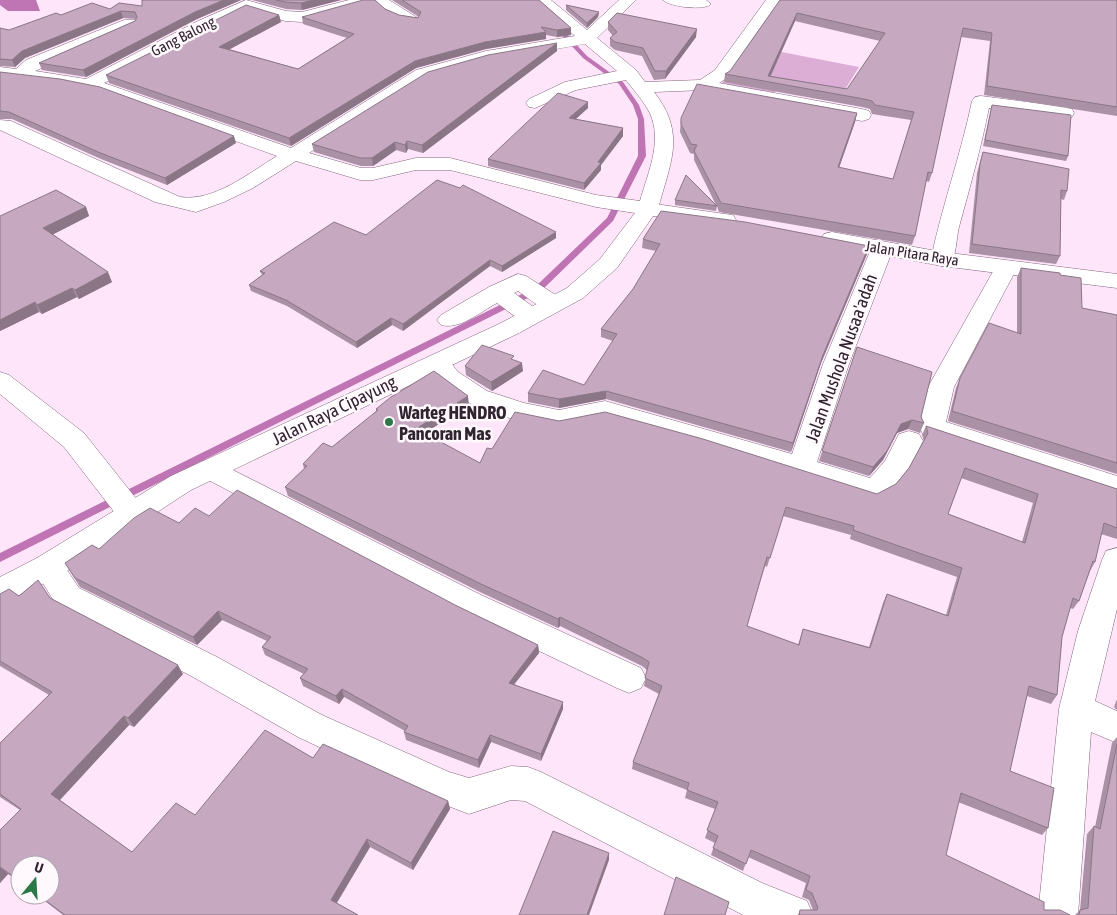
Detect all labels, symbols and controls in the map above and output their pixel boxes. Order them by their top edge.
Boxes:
street label: Gang Balong [148,12,218,59]
street label: Jalan Pitara Raya [864,237,960,269]
street label: Jalan Mushola Nusaa'adah [801,271,881,445]
street label: Jalan Raya Cipayung [268,371,400,449]
place label: Warteg HENDRO Pancoran Mas [398,402,507,444]
marker: Warteg HENDRO Pancoran Mas [383,416,395,428]
north arrow [10,855,60,905]
text: U [33,859,45,877]

